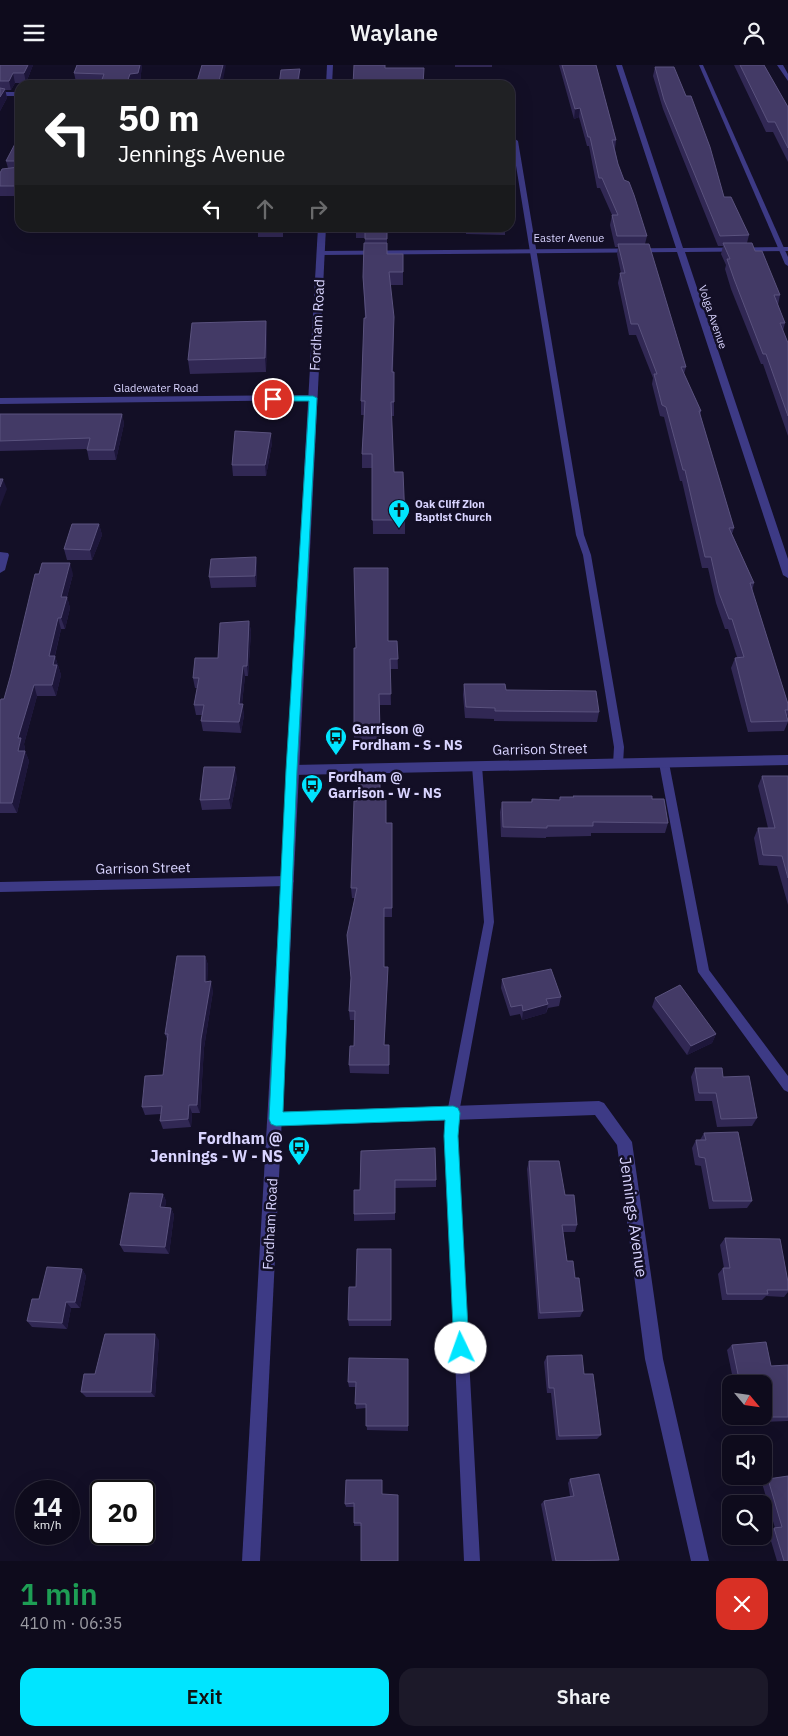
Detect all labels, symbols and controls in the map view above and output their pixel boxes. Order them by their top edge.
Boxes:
text: Waylane [350,18,438,47]
icon: menu [20,19,48,47]
icon: person [740,19,768,47]
text: 50 m [118,95,200,141]
icon: left [35,100,100,165]
text: Jennings Avenue [118,139,285,168]
icon: left [198,195,226,223]
icon: ahead [251,195,279,223]
icon: right [304,195,332,223]
street label: Easter Avenue [534,231,604,245]
street label: Fordham Road [306,279,328,371]
street label: Volga Avenue [696,283,730,351]
pin [252,378,294,420]
street label: Gladewater Road [114,381,198,395]
icon: arrive [259,385,287,413]
place label: Oak Cliff Zion Baptist Church [415,497,492,524]
church icon: Oak Cliff Zion Baptist Church [387,498,411,529]
place label: Garrison @ Fordham - S - NS [352,720,463,754]
bus stop icon: Garrison @ Fordham - S - NS [324,725,348,756]
street label: Garrison Street [492,739,588,759]
place label: Fordham @ Garrison - W - NS [328,768,442,802]
bus stop icon: Fordham @ Garrison - W - NS [300,773,324,804]
street label: Garrison Street [95,858,191,878]
place label: Fordham @ Jennings - W - NS [150,1128,283,1166]
bus stop icon: Fordham @ Jennings - W - NS [287,1135,311,1166]
street label: Jennings Avenue [616,1155,652,1279]
street label: Fordham Road [259,1178,281,1270]
position arrow [434,1321,486,1373]
north arrow [722,1375,772,1425]
map controls [722,1375,772,1545]
button: sound [722,1435,772,1485]
speed limit sign: 20 [90,1480,155,1545]
text: 14 [32,1490,63,1523]
button: search [722,1495,772,1545]
text: km/h [33,1517,62,1532]
text: 1 min [20,1574,98,1613]
button: close [716,1578,768,1630]
text: 410 m · 06:35 [20,1613,122,1633]
button: Exit [20,1668,389,1726]
button: Share [399,1668,768,1726]

